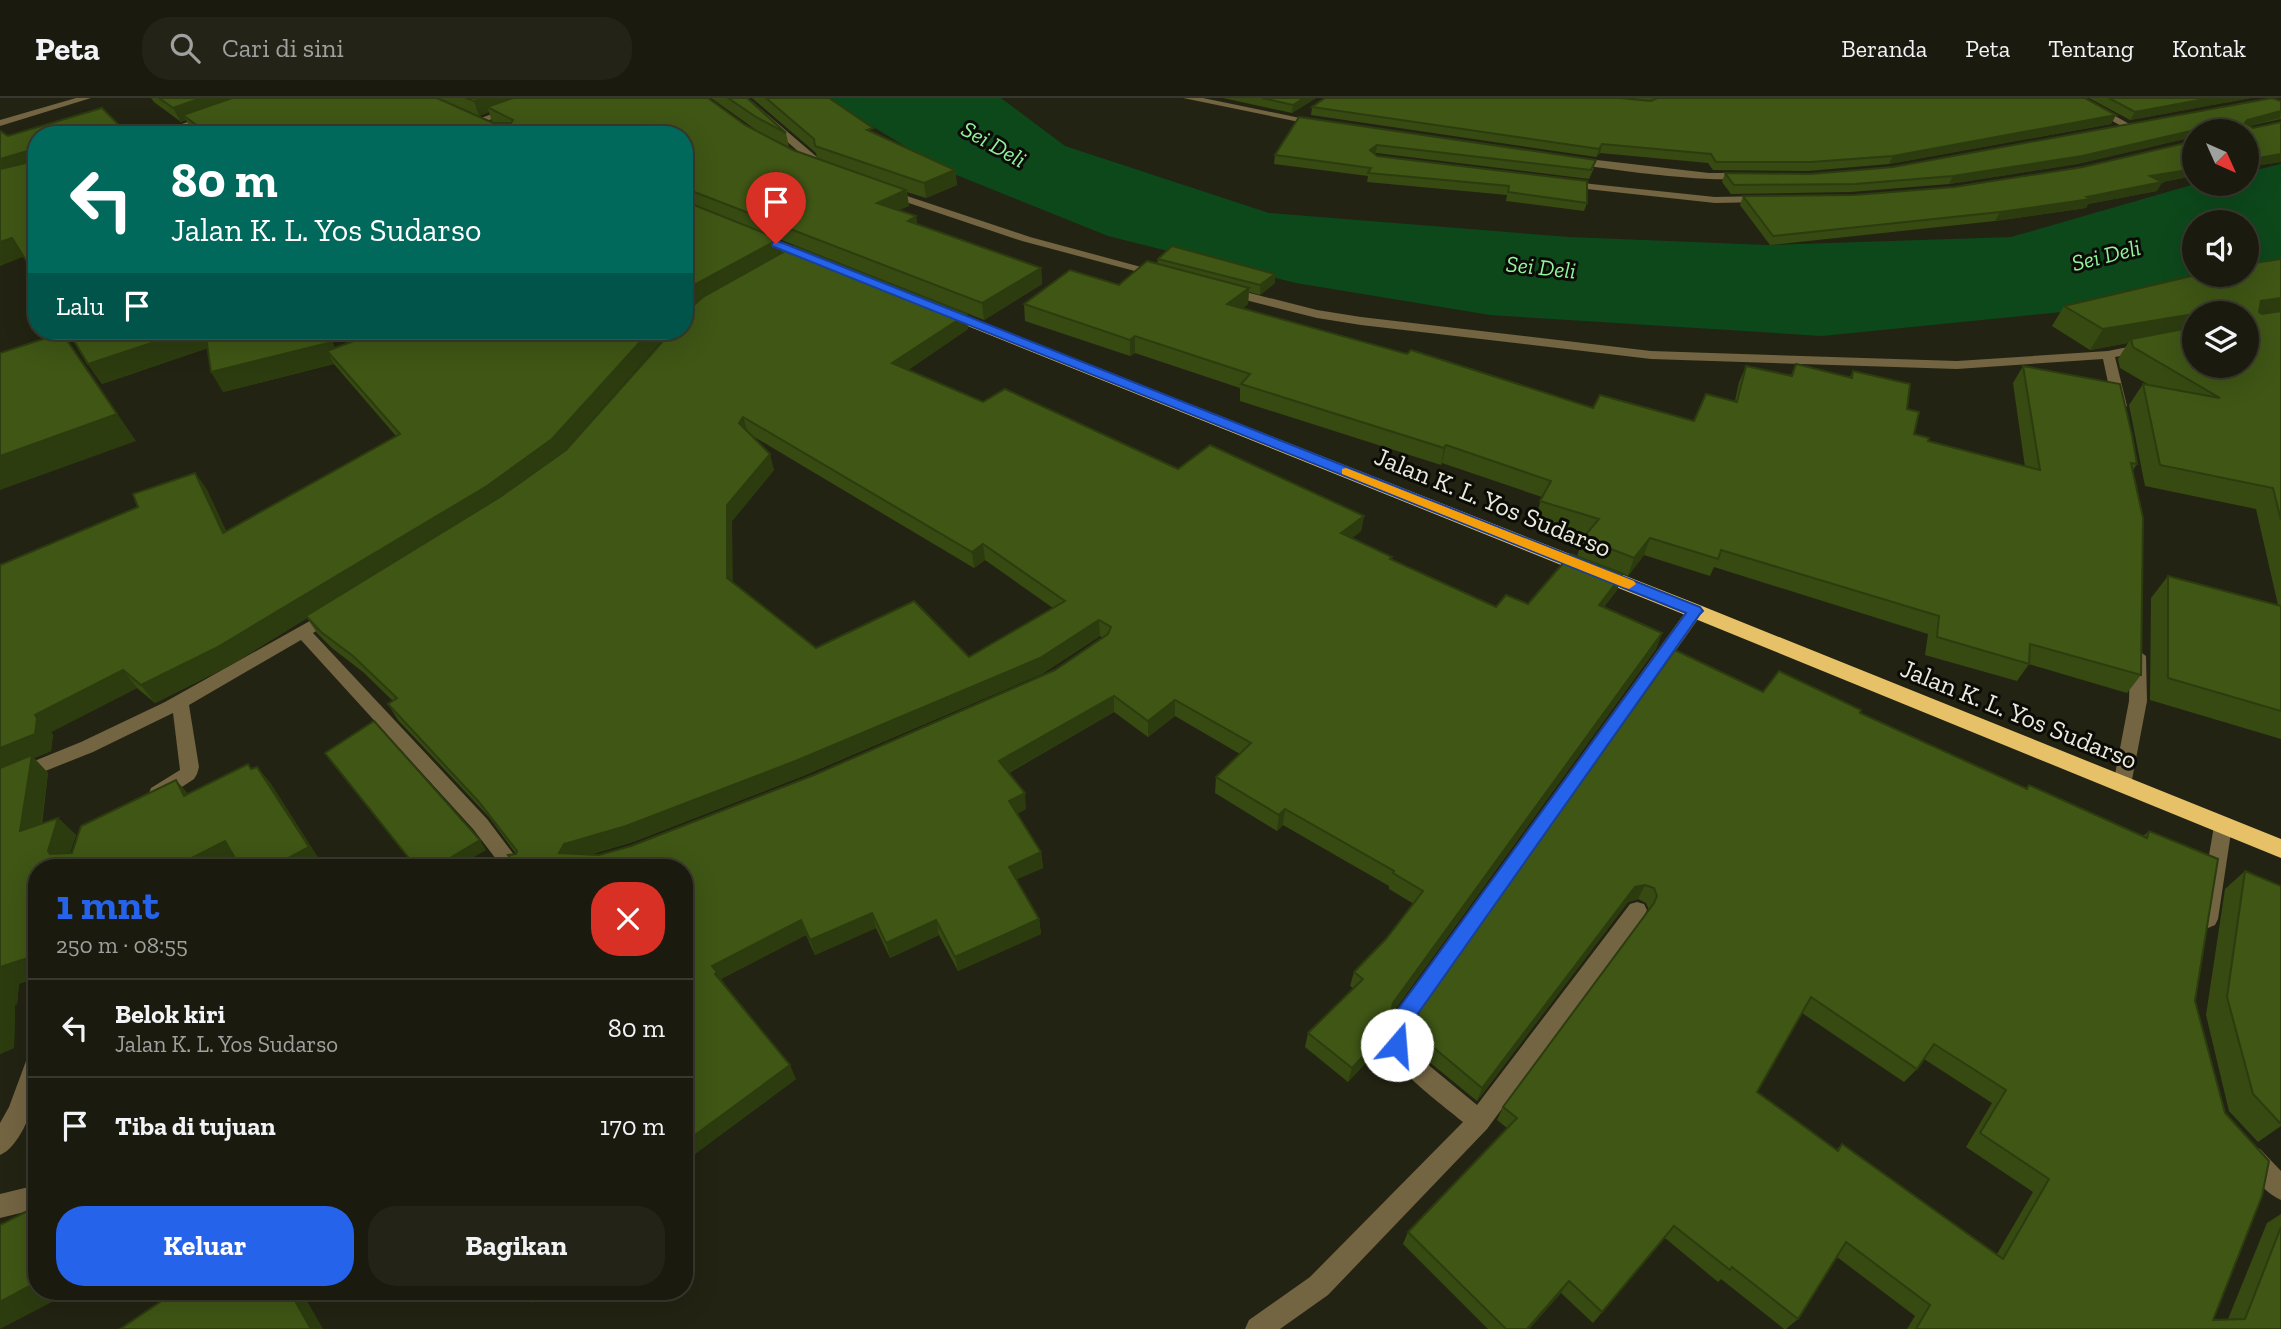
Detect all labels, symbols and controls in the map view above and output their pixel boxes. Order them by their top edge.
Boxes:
search box [142,17,632,80]
text: Peta [35,29,100,68]
icon: search [166,29,204,67]
text: Cari di sini [222,32,344,64]
text: Beranda [1841,34,1927,63]
text: Peta [1965,34,2010,63]
text: Tentang [2048,34,2134,63]
text: Kontak [2172,34,2246,63]
water label: Sei Deli [957,114,1031,174]
north arrow [2182,119,2259,196]
map controls [2182,119,2259,378]
text: 80 m [171,151,278,210]
icon: left [56,154,147,245]
pin [746,172,806,244]
icon: arrive [757,183,795,221]
button: sound [2182,210,2259,287]
text: Jalan K. L. Yos Sudarso [171,211,481,249]
water label: Sei Deli [2069,233,2143,277]
water label: Sei Deli [1505,249,1577,285]
icon: arrive [118,287,156,325]
text: Lalu [56,290,104,322]
button: layers [2182,301,2259,378]
street label: Jalan K. L. Yos Sudarso [1370,440,1616,564]
street label: Jalan K. L. Yos Sudarso [1896,652,2142,776]
text: 1 mnt [56,879,159,930]
button: close [591,882,665,956]
text: 250 m · 08:55 [56,931,188,959]
text: Belok kiri [115,998,225,1030]
position arrow [1360,1008,1434,1082]
icon: left [56,1009,94,1047]
text: 80 m [608,1012,665,1044]
text: Jalan K. L. Yos Sudarso [115,1030,338,1058]
icon: arrive [56,1107,94,1145]
text: Tiba di tujuan [115,1110,276,1142]
text: 170 m [600,1110,665,1142]
button: Keluar [56,1206,354,1286]
button: Bagikan [368,1206,665,1286]

